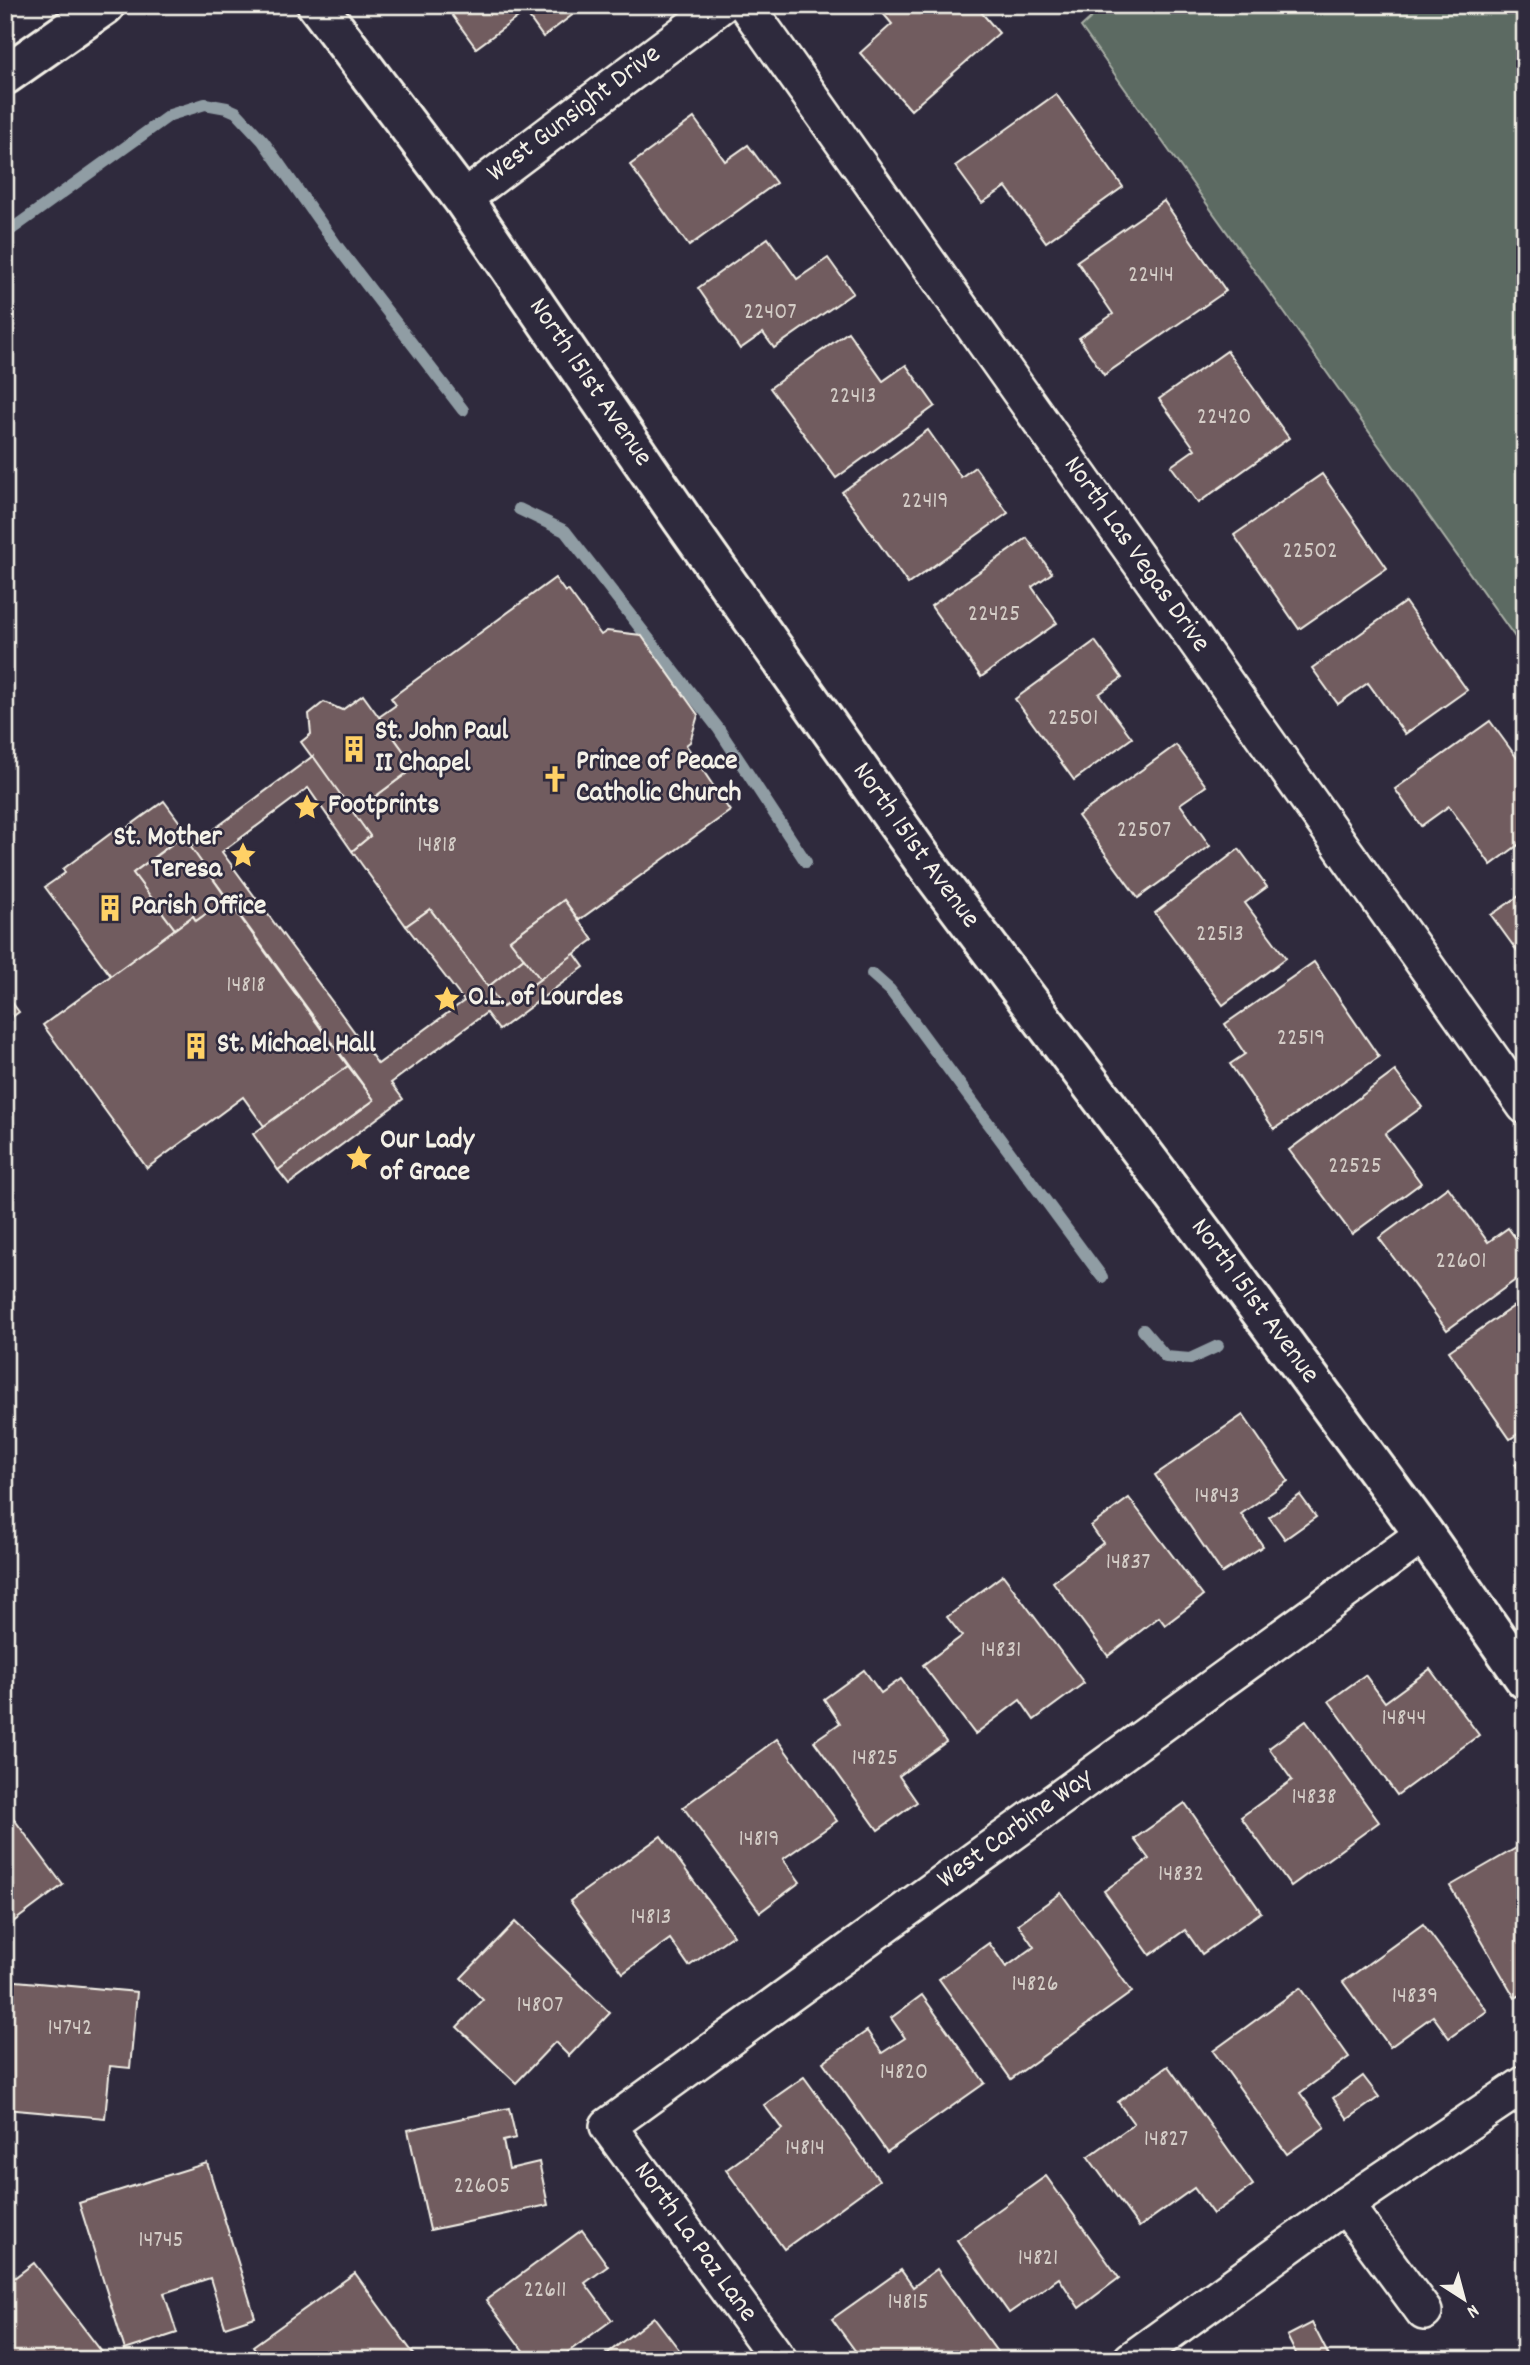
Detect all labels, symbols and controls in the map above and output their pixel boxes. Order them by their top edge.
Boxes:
street label: West Gunsight Drive [479,36,670,194]
house number: 22414 [1128,259,1174,293]
street label: North 151st Avenue [517,291,661,476]
house number: 22407 [743,296,797,330]
house number: 22413 [830,380,876,414]
house number: 22420 [1197,401,1251,435]
street label: North Las Vegas Drive [1052,449,1219,662]
house number: 22419 [901,485,949,519]
house number: 22502 [1282,535,1338,569]
house number: 22425 [968,598,1020,632]
house number: 22501 [1048,702,1098,736]
place label: St. John Paul II Chapel [375,713,508,785]
building icon: St. John Paul II Chapel [339,734,369,764]
place label: Prince of Peace Catholic Church [576,743,741,815]
street label: North 151st Avenue [841,755,988,938]
church icon: Prince of Peace Catholic Church [540,764,570,794]
place label: Footprints [328,787,439,827]
place icon: Footprints [292,792,322,822]
house number: 22507 [1117,814,1171,848]
place label: St. Mother Teresa [114,819,223,891]
house number: 14818 [417,829,457,863]
place icon: St. Mother Teresa [228,840,258,870]
place label: Parish Office [131,888,266,928]
building icon: Parish Office [95,893,125,923]
house number: 22513 [1196,918,1244,952]
house number: 14818 [226,969,266,1003]
place label: O.L. of Lourdes [468,979,624,1019]
place icon: O.L. of Lourdes [432,984,462,1014]
house number: 22519 [1277,1022,1325,1056]
place label: St. Michael Hall [217,1026,376,1066]
building icon: St. Michael Hall [181,1031,211,1061]
place label: Our Lady of Grace [380,1122,476,1194]
place icon: Our Lady of Grace [344,1143,374,1173]
house number: 22525 [1328,1150,1382,1184]
street label: North 151st Avenue [1179,1211,1328,1393]
house number: 22601 [1435,1245,1487,1279]
house number: 14843 [1194,1480,1240,1514]
house number: 14837 [1106,1546,1150,1580]
house number: 14831 [981,1634,1021,1668]
house number: 14844 [1382,1702,1426,1736]
house number: 14825 [852,1742,898,1776]
street label: West Carbine Way [930,1759,1103,1900]
house number: 14838 [1291,1781,1337,1815]
house number: 14819 [738,1823,780,1857]
house number: 14832 [1158,1858,1204,1892]
house number: 14813 [631,1901,671,1935]
house number: 14826 [1011,1968,1059,2002]
house number: 14839 [1392,1980,1438,2014]
house number: 14807 [516,1989,564,2023]
house number: 14742 [48,2012,92,2046]
house number: 14820 [880,2056,928,2090]
house number: 14827 [1144,2123,1188,2157]
house number: 14814 [785,2132,825,2166]
street label: North La Paz Lane [622,2154,766,2332]
house number: 22605 [454,2170,510,2204]
house number: 14745 [138,2224,184,2258]
house number: 14821 [1018,2242,1058,2276]
north arrow [1428,2264,1498,2334]
house number: 22611 [523,2274,567,2308]
house number: 14815 [887,2286,929,2320]
text: N [1460,2296,1484,2324]

